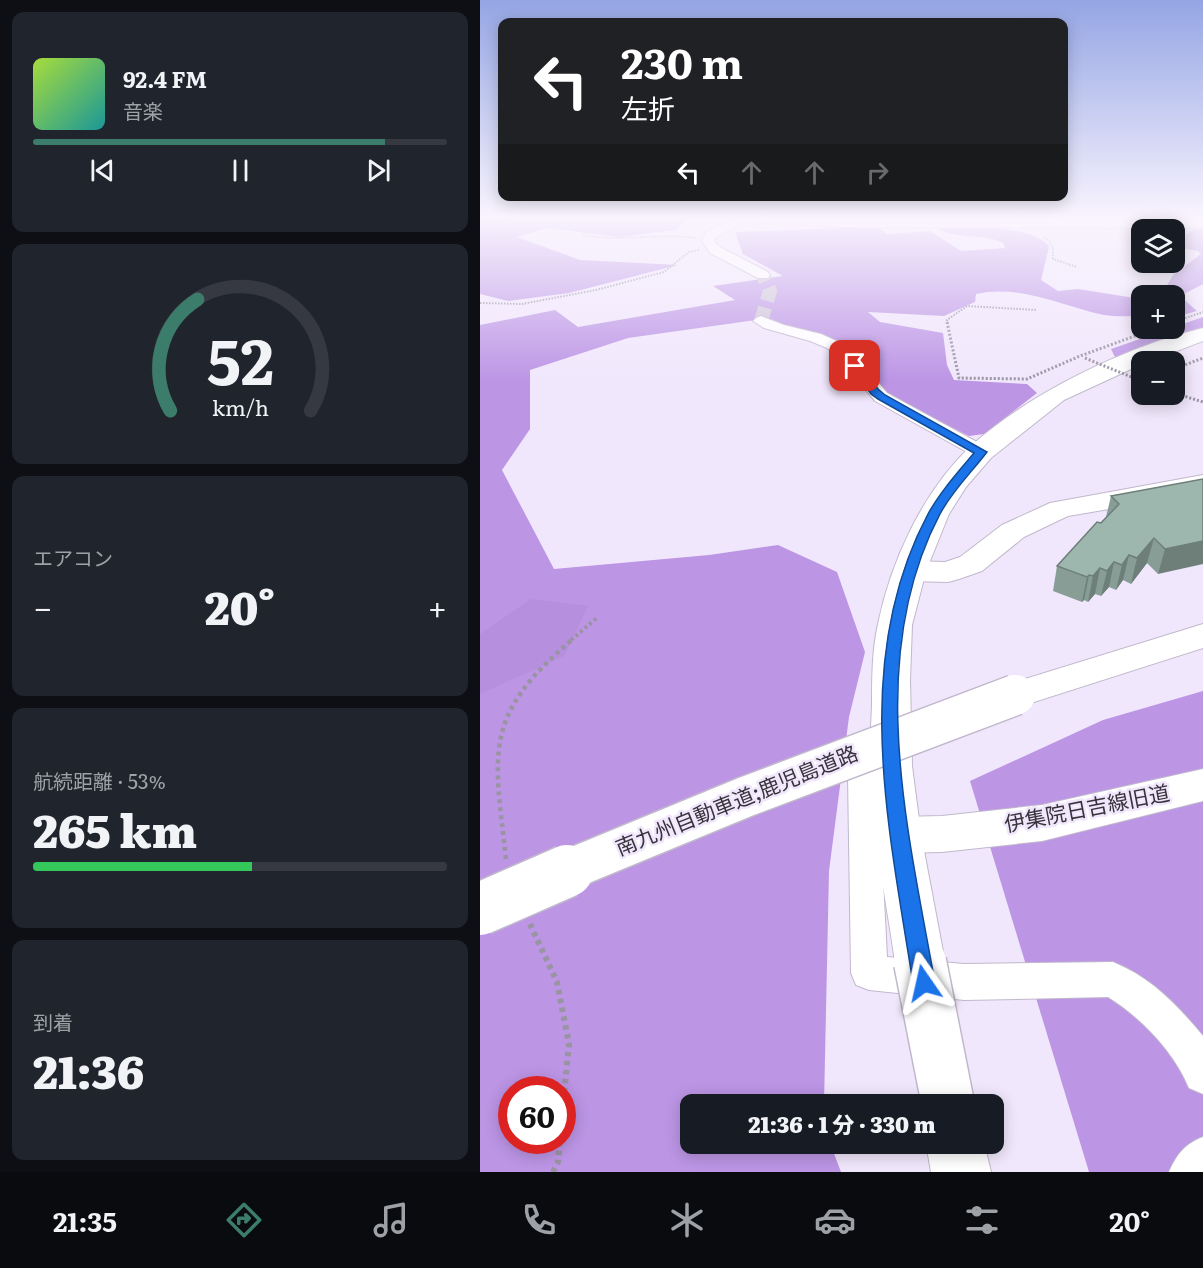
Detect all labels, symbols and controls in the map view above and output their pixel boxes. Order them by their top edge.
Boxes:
text: 230 m [621,30,743,92]
icon: left [522,42,600,120]
text: 92.4 FM [123,62,207,95]
text: 左折 [621,87,675,127]
text: 音楽 [123,95,163,125]
icon: previous [86,154,119,187]
icon: pause [224,154,257,187]
icon: next [362,154,395,187]
icon: left [672,156,705,189]
icon: ahead [735,156,768,189]
icon: ahead [798,156,831,189]
icon: right [861,156,894,189]
map controls [1131,219,1185,405]
button: layers [1131,219,1185,273]
button: + [1131,285,1185,339]
text: 52 [207,312,273,404]
pin [829,340,880,391]
icon: arrive [838,349,871,382]
button: − [1131,351,1185,405]
text: km/h [211,391,269,423]
text: エアコン [33,542,113,572]
text: 20° [205,572,275,639]
text: − [33,581,52,630]
text: + [428,581,447,630]
street label: 南九州自動車道;鹿児島道路 [610,736,862,862]
text: 航続距離 · 53% [33,765,166,795]
street label: 伊集院日吉線旧道 [1001,775,1172,838]
text: 265 km [33,795,197,862]
position arrow [892,951,956,1015]
text: 到着 [33,1006,73,1036]
text: 21:36 [33,1036,144,1103]
speed limit sign: 60 [498,1076,576,1154]
text: 21:36 · 1 分 · 330 m [748,1107,936,1140]
icon: directions [223,1199,265,1241]
icon: music [370,1199,412,1241]
icon: phone [518,1199,560,1241]
icon: climate [666,1199,708,1241]
icon: car [814,1199,856,1241]
icon: filters [961,1199,1003,1241]
text: 21:35 [53,1200,117,1240]
text: 20° [1109,1200,1150,1240]

